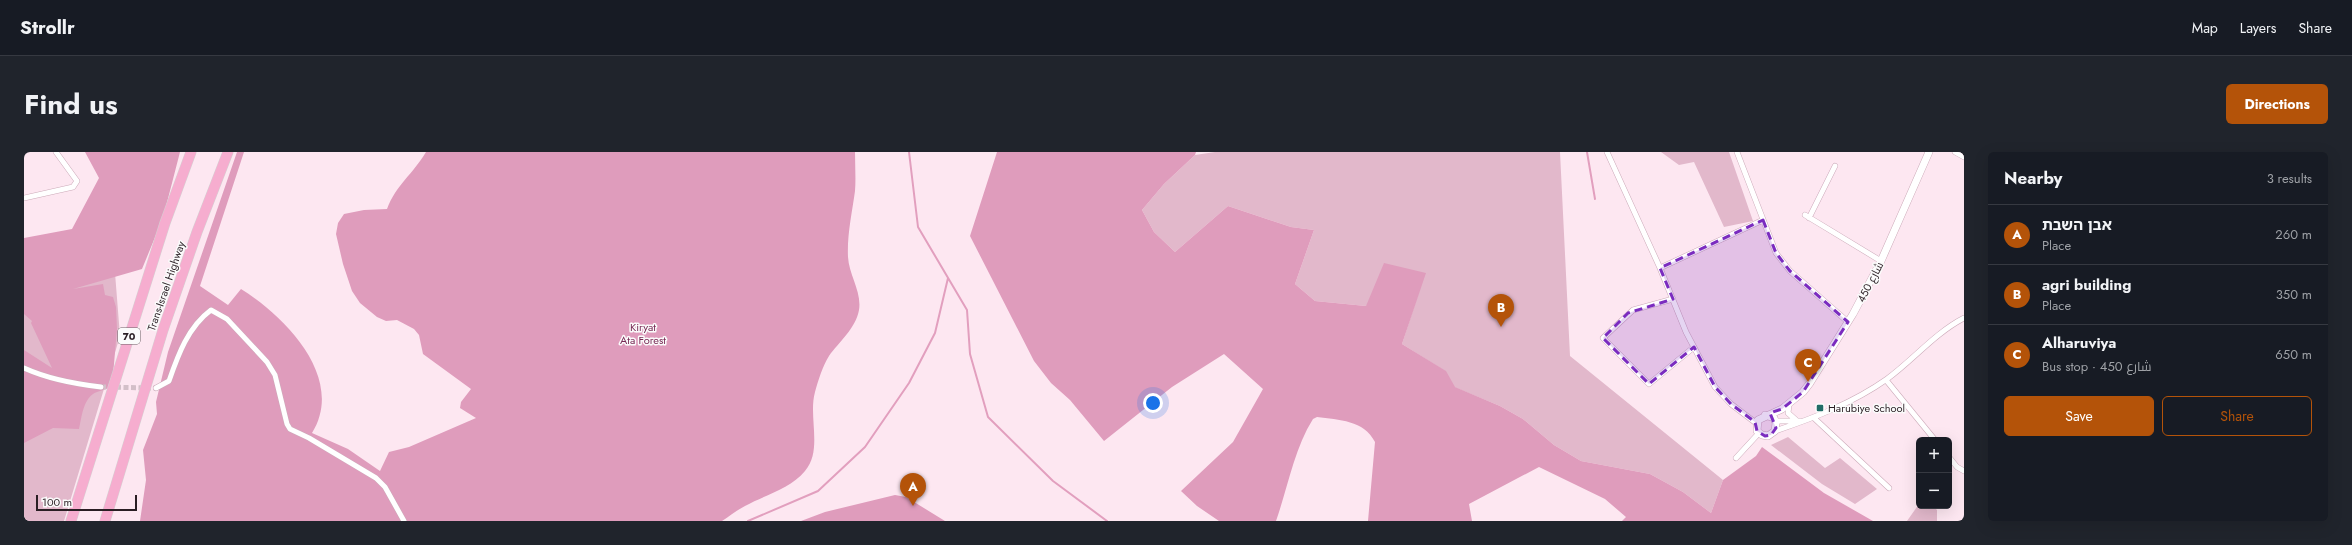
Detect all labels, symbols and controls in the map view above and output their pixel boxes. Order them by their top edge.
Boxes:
text: Strollr [20,14,75,41]
text: Map [2192,18,2218,38]
text: Layers [2240,18,2276,38]
text: Share [2298,18,2332,38]
text: Find us [24,84,118,125]
button: Directions [2226,84,2328,124]
text: Nearby [2004,166,2062,190]
text: 3 results [2267,169,2312,188]
text: אבן השבת [2042,214,2112,236]
text: A [2012,225,2022,244]
text: 260 m [2275,225,2312,244]
text: Place [2042,236,2071,255]
street label: Trans-Israel Highway [143,239,189,333]
street label: شارع 450 [1853,259,1887,305]
text: agri building [2042,274,2131,296]
text: B [2013,285,2021,304]
text: 350 m [2276,285,2312,304]
pin: B [1488,294,1514,327]
text: Place [2042,296,2071,315]
park label: Kiryat Ata Forest [620,319,666,348]
road number: 70 [118,328,140,344]
text: Alharuviya [2042,332,2116,354]
text: C [2012,345,2022,364]
text: 650 m [2275,345,2312,364]
pin: C [1795,349,1821,382]
text: Bus stop · شارع 450 [2042,357,2152,376]
your location [1143,393,1163,413]
button: Save [2004,396,2154,436]
button: Share [2162,396,2312,436]
place label: Harubiye School [1828,400,1905,416]
marker: Harubiye School [1815,403,1825,413]
map controls [1916,437,1952,509]
button: + [1916,437,1952,473]
pin: A [900,473,926,506]
button: − [1916,473,1952,509]
scale bar [36,493,137,512]
text: 100 m [42,494,72,510]

